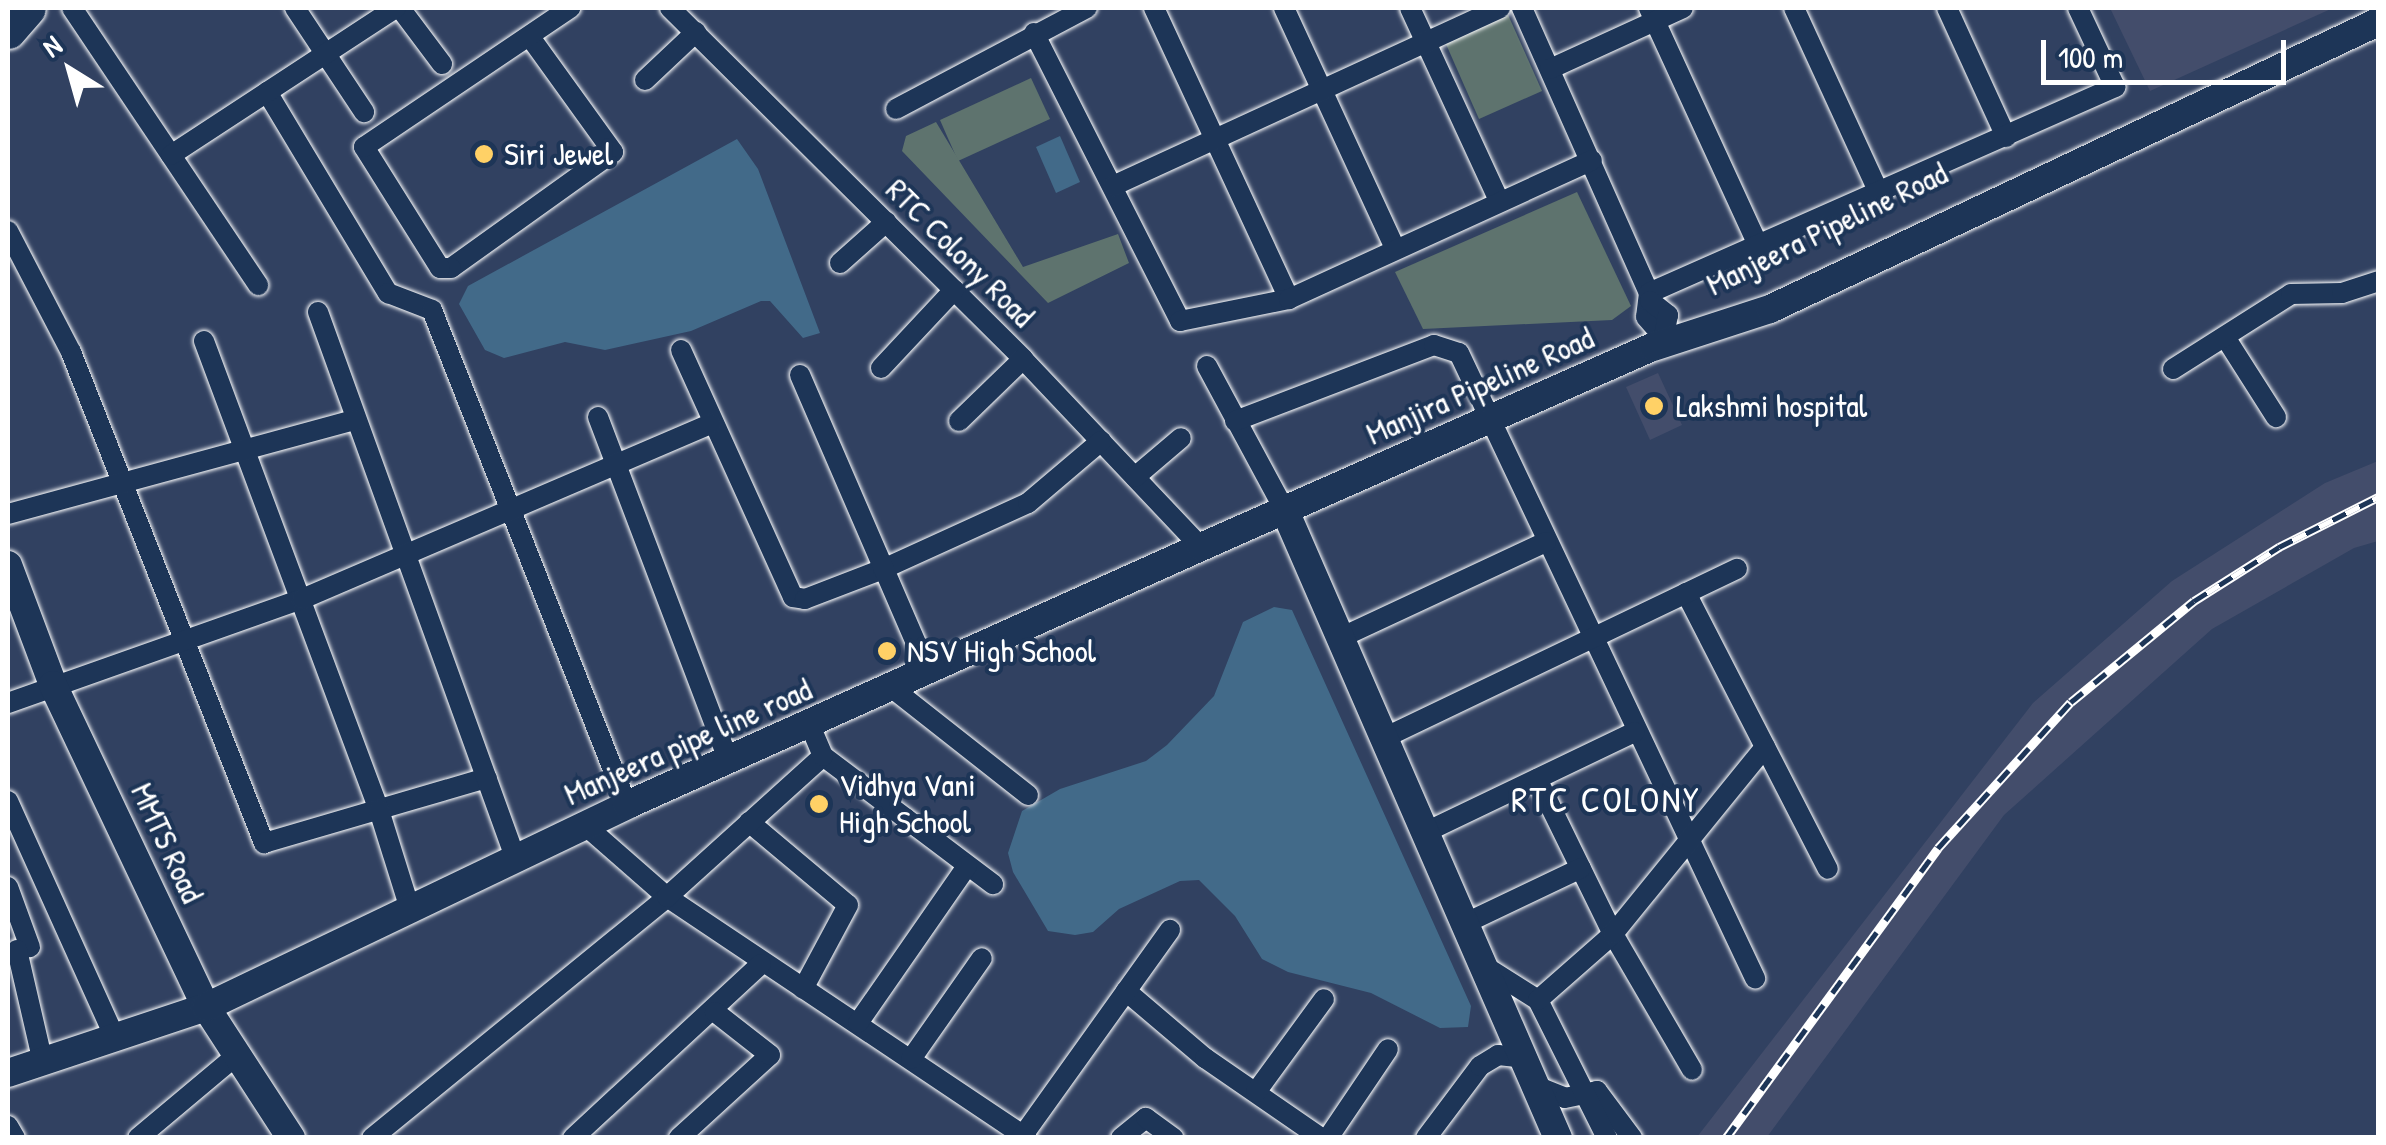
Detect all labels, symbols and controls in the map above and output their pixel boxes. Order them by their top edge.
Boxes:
north arrow [20,20,120,120]
scale bar [2046,20,2291,82]
text: N [35,26,69,66]
text: 100 m [2058,37,2123,77]
place label: Siri Jewel [504,135,613,173]
marker: Siri Jewel [473,143,495,165]
street label: Manjeera Pipeline Road [1700,154,1954,304]
street label: RTC Colony Road [878,171,1042,335]
street label: Manjira Pipeline Road [1360,319,1600,453]
place label: Lakshmi hospital [1676,387,1867,425]
marker: Lakshmi hospital [1641,393,1667,419]
place label: NSV High School [907,632,1096,670]
marker: NSV High School [876,640,898,662]
street label: Manjeera pipe line road [559,670,817,814]
place label: Vidhya Vani High School [839,767,976,842]
street label: MMTS Road [123,777,211,909]
district label: RTC COLONY [1511,779,1701,821]
marker: Vidhya Vani High School [808,793,830,815]

